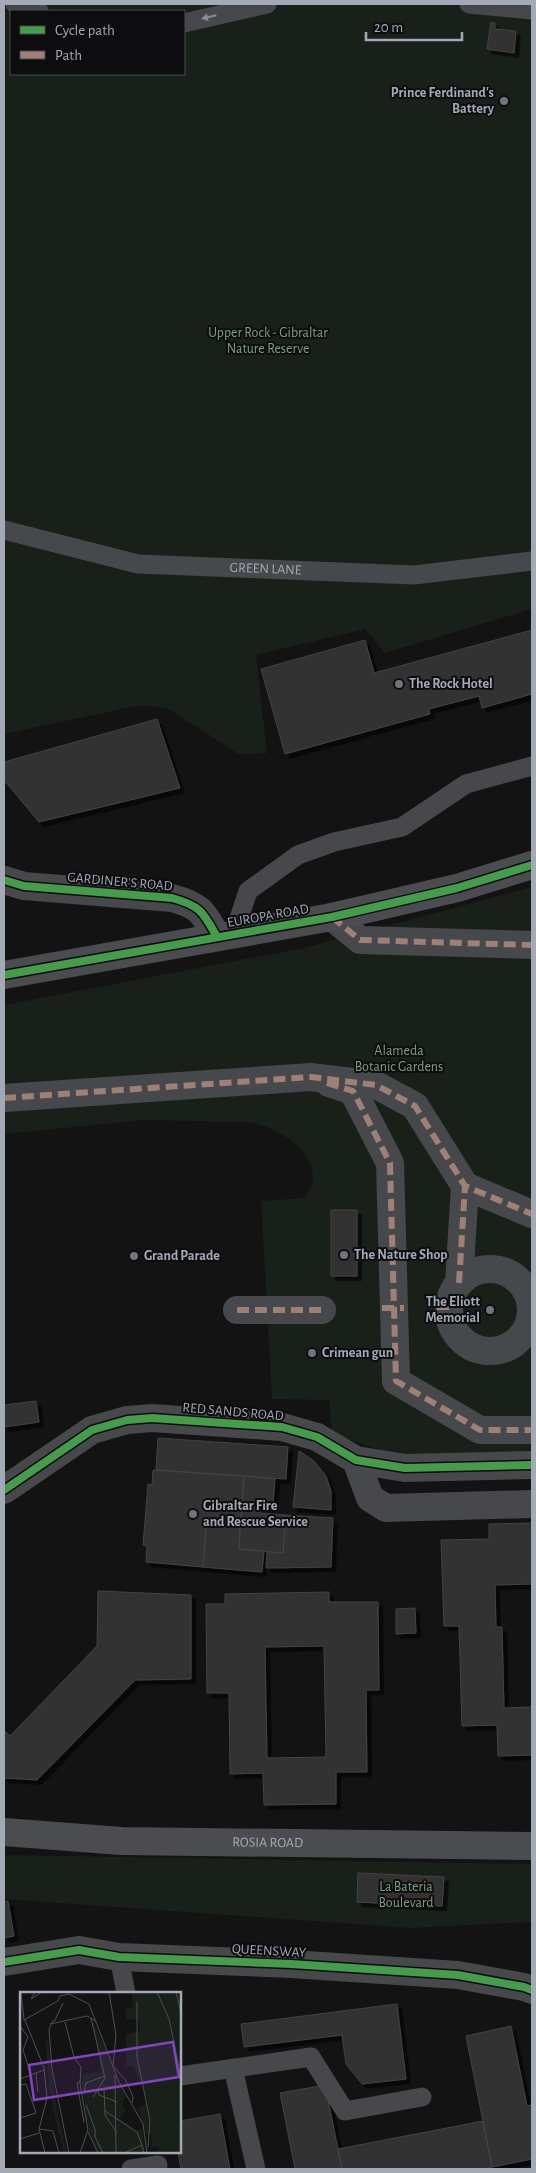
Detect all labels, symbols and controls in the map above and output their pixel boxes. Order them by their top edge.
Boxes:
legend [10,10,185,75]
scale bar [366,10,462,42]
one-way arrow [201,13,216,21]
text: 20 m [374,20,403,35]
text: Cycle path [55,23,115,38]
text: Path [55,48,82,63]
place label: Prince Ferdinand's Battery [391,86,495,116]
marker: Prince Ferdinand's Battery [498,95,510,107]
park label: Upper Rock - Gibraltar Nature Reserve [208,326,328,356]
street label: GREEN LANE [230,561,302,578]
place label: The Rock Hotel [409,677,493,691]
marker: The Rock Hotel [393,678,405,690]
street label: GARDINER'S ROAD [67,870,173,894]
street label: EUROPA ROAD [226,902,310,930]
park label: Alameda Botanic Gardens [355,1044,443,1074]
place label: The Nature Shop [354,1248,448,1262]
place label: Grand Parade [144,1249,220,1263]
marker: The Nature Shop [338,1249,350,1261]
marker: Grand Parade [128,1250,140,1262]
place label: The Eliott Memorial [425,1295,480,1325]
marker: The Eliott Memorial [484,1304,496,1316]
place label: Crimean gun [322,1346,393,1360]
marker: Crimean gun [306,1347,318,1359]
street label: RED SANDS ROAD [182,1401,284,1423]
place label: Gibraltar Fire and Rescue Service [203,1499,308,1529]
marker: Gibraltar Fire and Rescue Service [187,1508,199,1520]
street label: ROSIA ROAD [232,1835,303,1850]
park label: La Bateria Boulevard [378,1880,434,1910]
street label: QUEENSWAY [231,1942,307,1960]
inset map [20,1992,181,2153]

